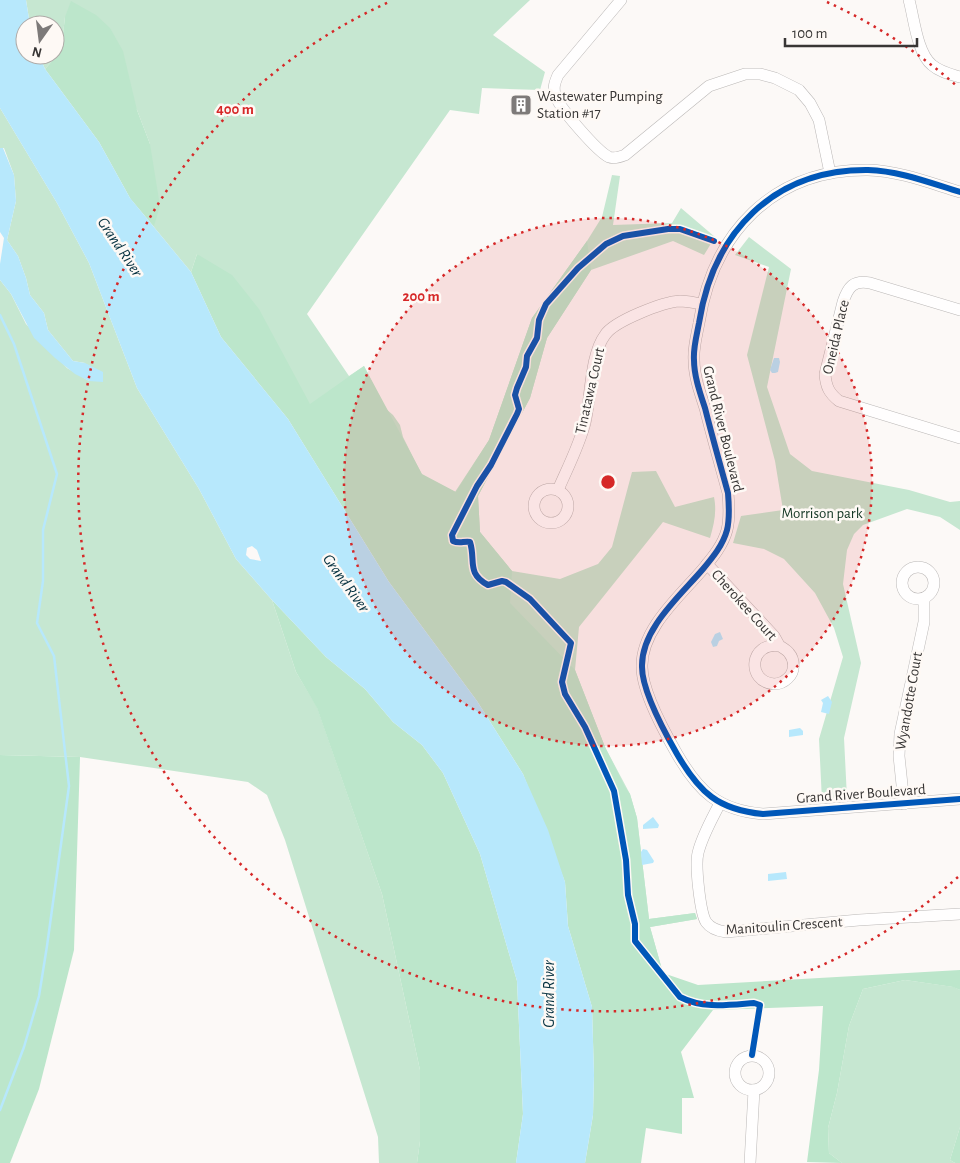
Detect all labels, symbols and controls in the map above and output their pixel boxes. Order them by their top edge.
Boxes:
north arrow [15,15,65,65]
scale bar [785,15,918,47]
text: 100 m [792,26,827,41]
text: N [31,44,44,60]
place label: Wastewater Pumping Station #17 [537,89,663,121]
building icon: Wastewater Pumping Station #17 [509,93,533,117]
text: 400 m [216,102,254,117]
water label: Grand River [95,215,146,280]
text: 200 m [402,289,440,304]
street label: Oneida Place [820,298,852,376]
street label: Tinatawa Court [573,346,607,436]
street label: Grand River Boulevard [700,364,746,494]
centre of rings [599,473,617,491]
park label: Morrison park [781,506,863,521]
water label: Grand River [320,551,373,616]
street label: Cherokee Court [708,567,780,643]
street label: Wyandotte Court [893,650,925,751]
street label: Grand River Boulevard [796,782,926,806]
street label: Manitoulin Crescent [725,914,843,938]
water label: Grand River [541,959,557,1028]

